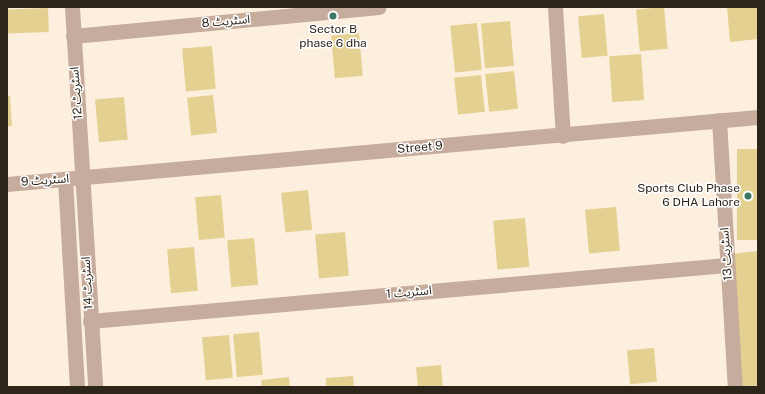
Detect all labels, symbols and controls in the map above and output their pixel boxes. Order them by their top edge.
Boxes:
marker: Sector B phase 6 dha [328,11,338,21]
street label: اسٹریٹ 8 [201,13,251,31]
place label: Sector B phase 6 dha [299,23,367,51]
street label: اسٹریٹ 12 [68,66,86,120]
street label: Street 9 [397,139,443,157]
street label: اسٹریٹ 9 [20,172,70,190]
place label: Sports Club Phase 6 DHA Lahore [637,182,740,210]
marker: Sports Club Phase 6 DHA Lahore [743,191,753,201]
street label: اسٹریٹ 13 [718,227,736,281]
street label: اسٹریٹ 14 [79,256,97,310]
street label: اسٹریٹ 1 [386,284,432,302]

